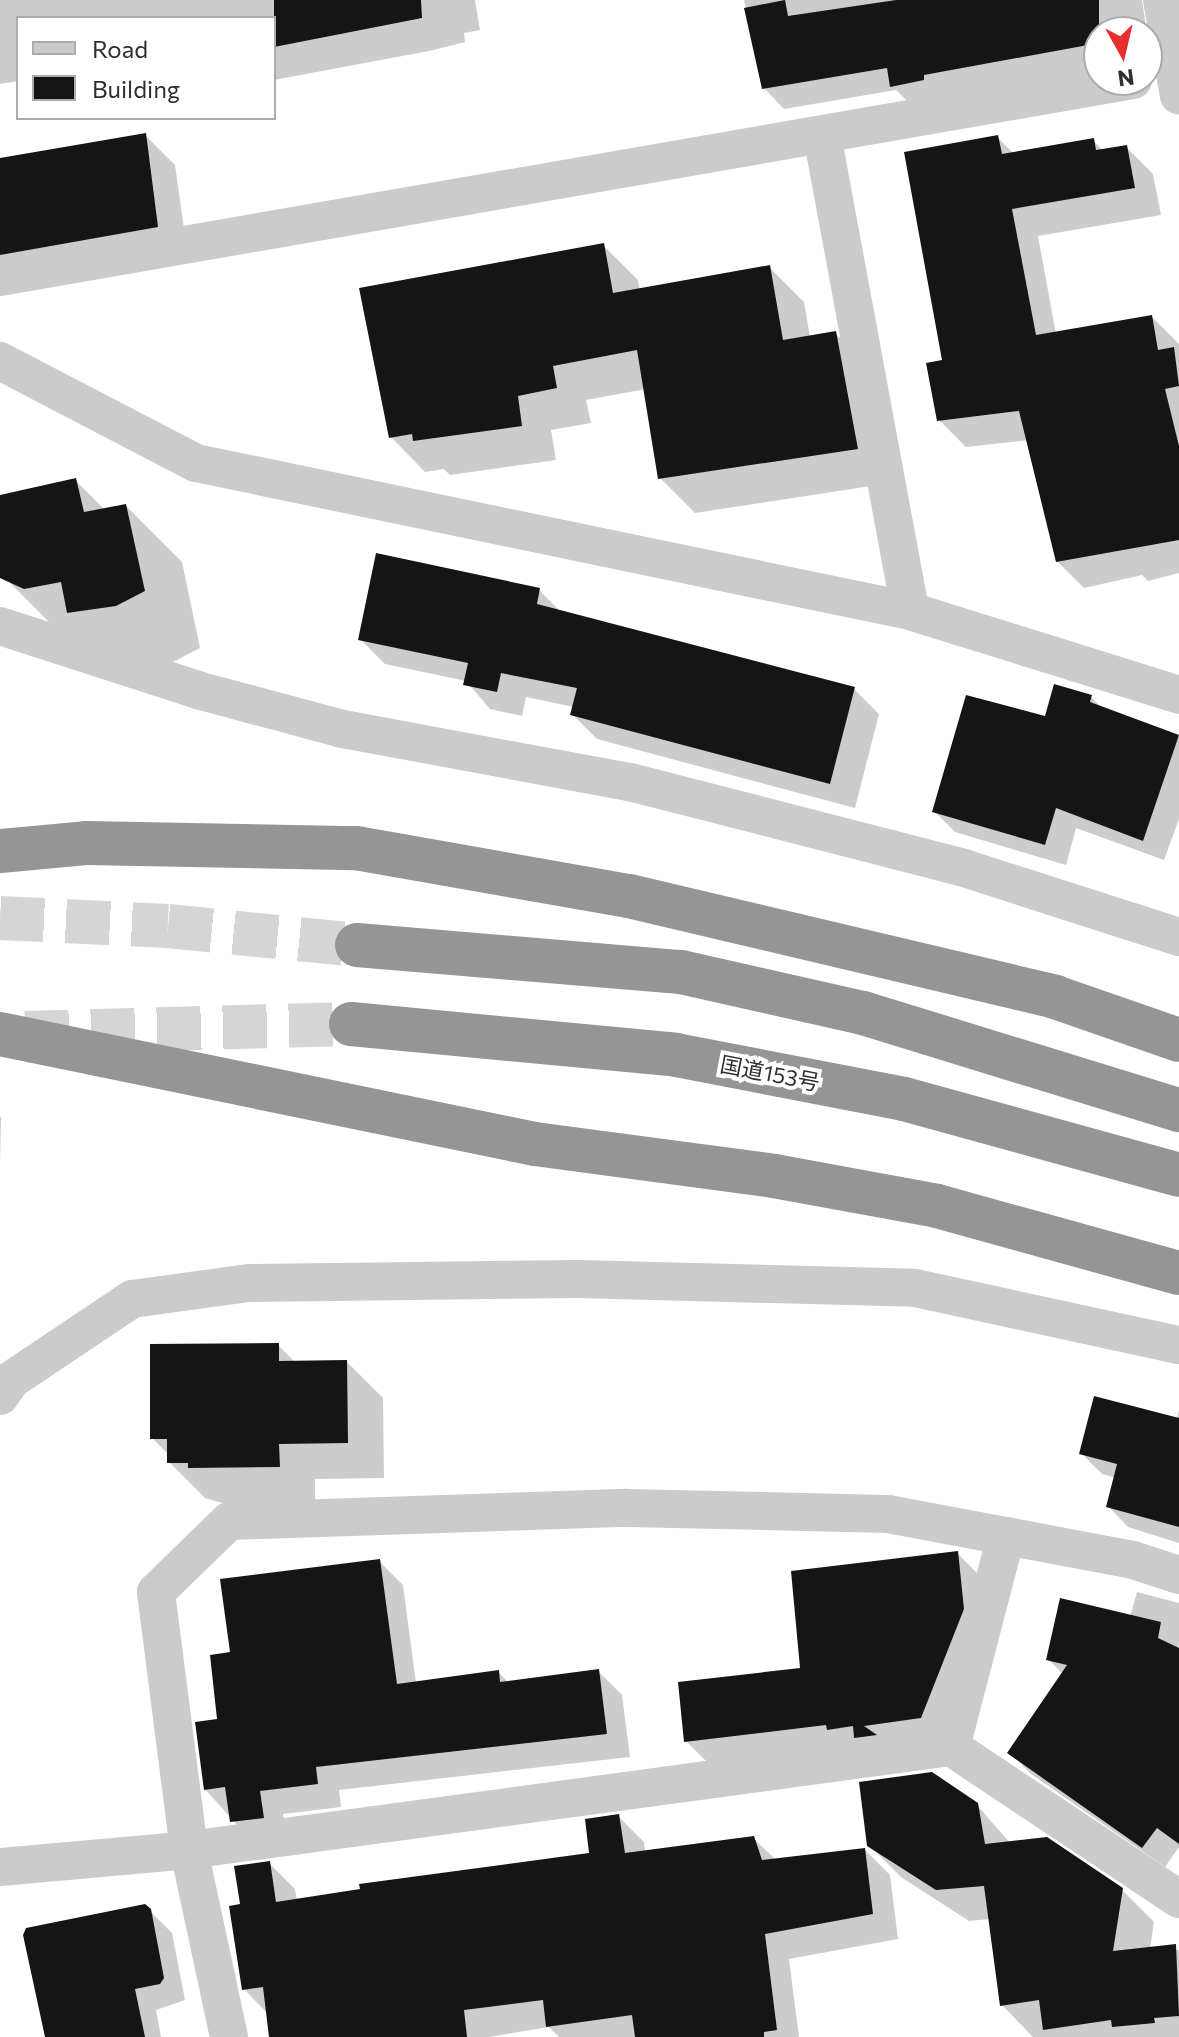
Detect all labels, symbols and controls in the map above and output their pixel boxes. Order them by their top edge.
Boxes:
legend [16,16,276,120]
north arrow [1083,16,1163,96]
text: Road [92,34,148,63]
text: N [1116,64,1136,93]
text: Building [92,74,180,103]
street label: 国道153号 [718,1050,822,1096]

